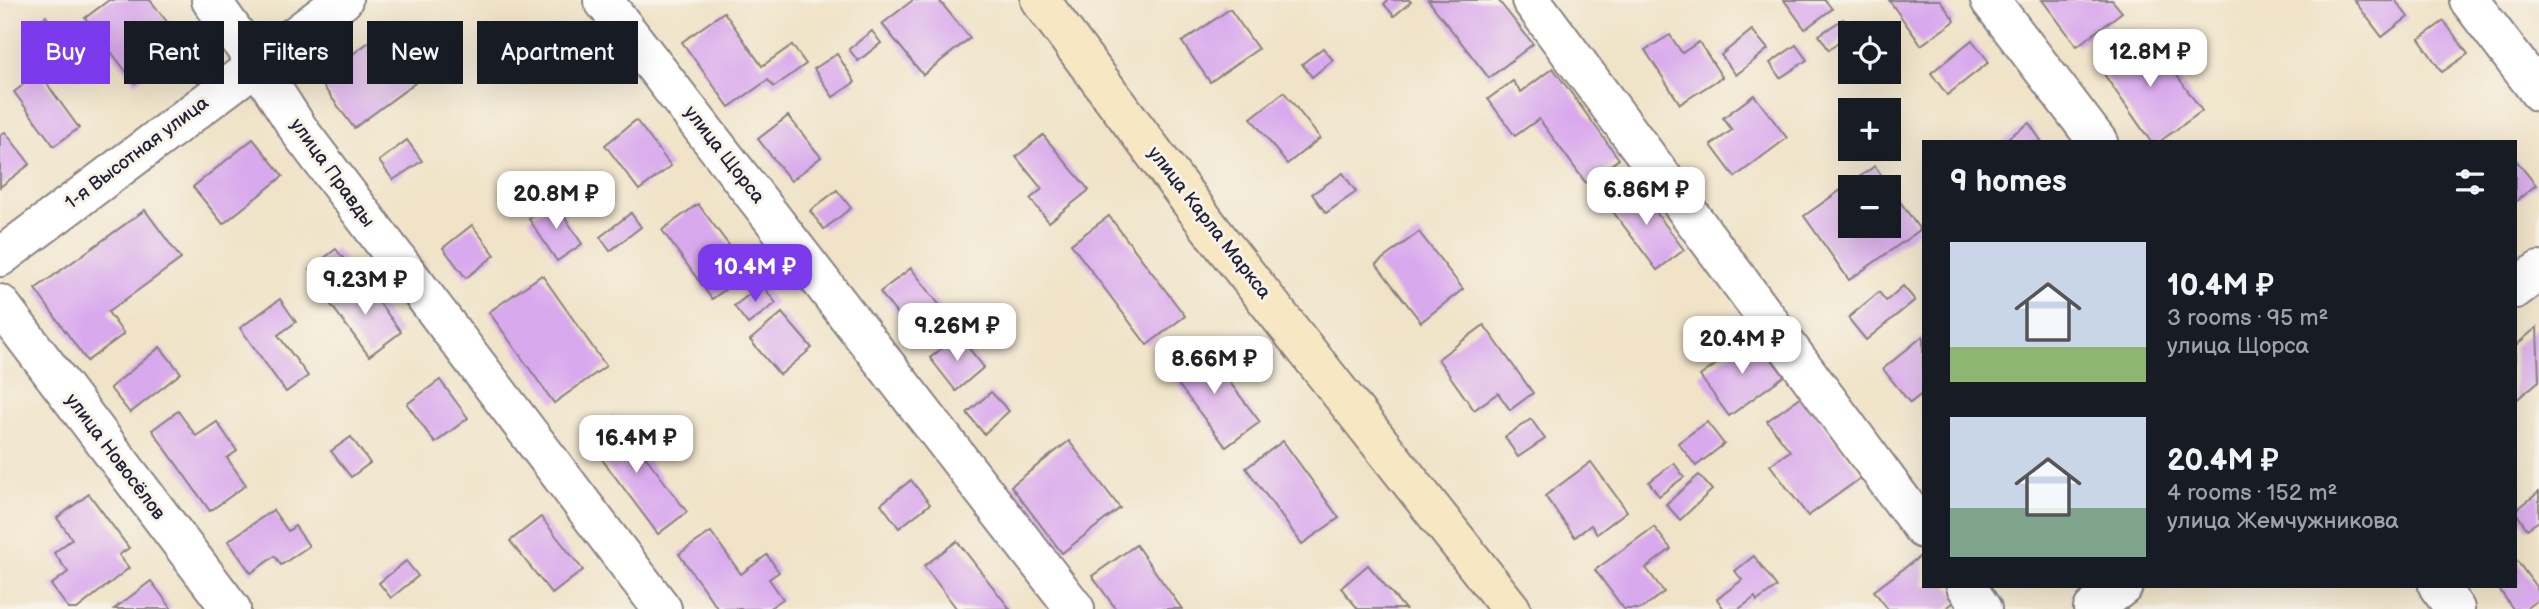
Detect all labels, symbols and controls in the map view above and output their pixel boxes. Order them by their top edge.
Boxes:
chip: Buy [21,21,110,84]
chip: Rent [124,21,224,84]
chip: Filters [238,21,353,84]
chip: New [367,21,463,84]
chip: Apartment [477,21,638,84]
map controls [1838,21,1901,238]
button: locate [1838,21,1901,84]
pin: 12.8M ₽ [2085,29,2215,89]
text: 12.8M ₽ [2109,38,2191,66]
street label: 1-я Высотная улица [61,92,213,214]
button: + [1838,98,1901,161]
street label: улица Щорса [679,102,769,208]
street label: улица Правды [285,114,379,232]
street label: улица Карла Маркса [1142,142,1276,304]
icon: filters [2451,163,2489,201]
text: 9 homes [1950,164,2067,200]
pin: 6.86M ₽ [1581,168,1711,227]
pin: 20.8M ₽ [491,172,621,231]
button: − [1838,175,1901,238]
text: 6.86M ₽ [1603,176,1689,204]
text: 20.8M ₽ [513,180,599,208]
pin: 10.4M ₽ [690,244,820,304]
text: 10.4M ₽ [714,253,796,281]
pin: 9.23M ₽ [300,258,430,317]
text: 9.23M ₽ [323,266,407,294]
text: 10.4M ₽ [2167,268,2274,304]
icon: home [2006,270,2090,354]
pin: 9.26M ₽ [892,304,1022,363]
text: 3 rooms · 95 m² [2167,304,2328,332]
text: 9.26M ₽ [914,312,1000,340]
pin: 20.4M ₽ [1677,316,1807,376]
text: 20.4M ₽ [1699,325,1785,353]
text: улица Щорса [2167,332,2309,360]
pin: 8.66M ₽ [1149,336,1279,396]
text: 8.66M ₽ [1171,345,1257,373]
street label: улица Новосёлов [60,389,170,525]
pin: 16.4M ₽ [571,416,701,475]
text: 16.4M ₽ [595,424,677,452]
text: 20.4M ₽ [2167,443,2279,479]
icon: home [2006,445,2090,529]
text: 4 rooms · 152 m² [2167,479,2337,507]
text: улица Жемчужникова [2167,507,2399,535]

